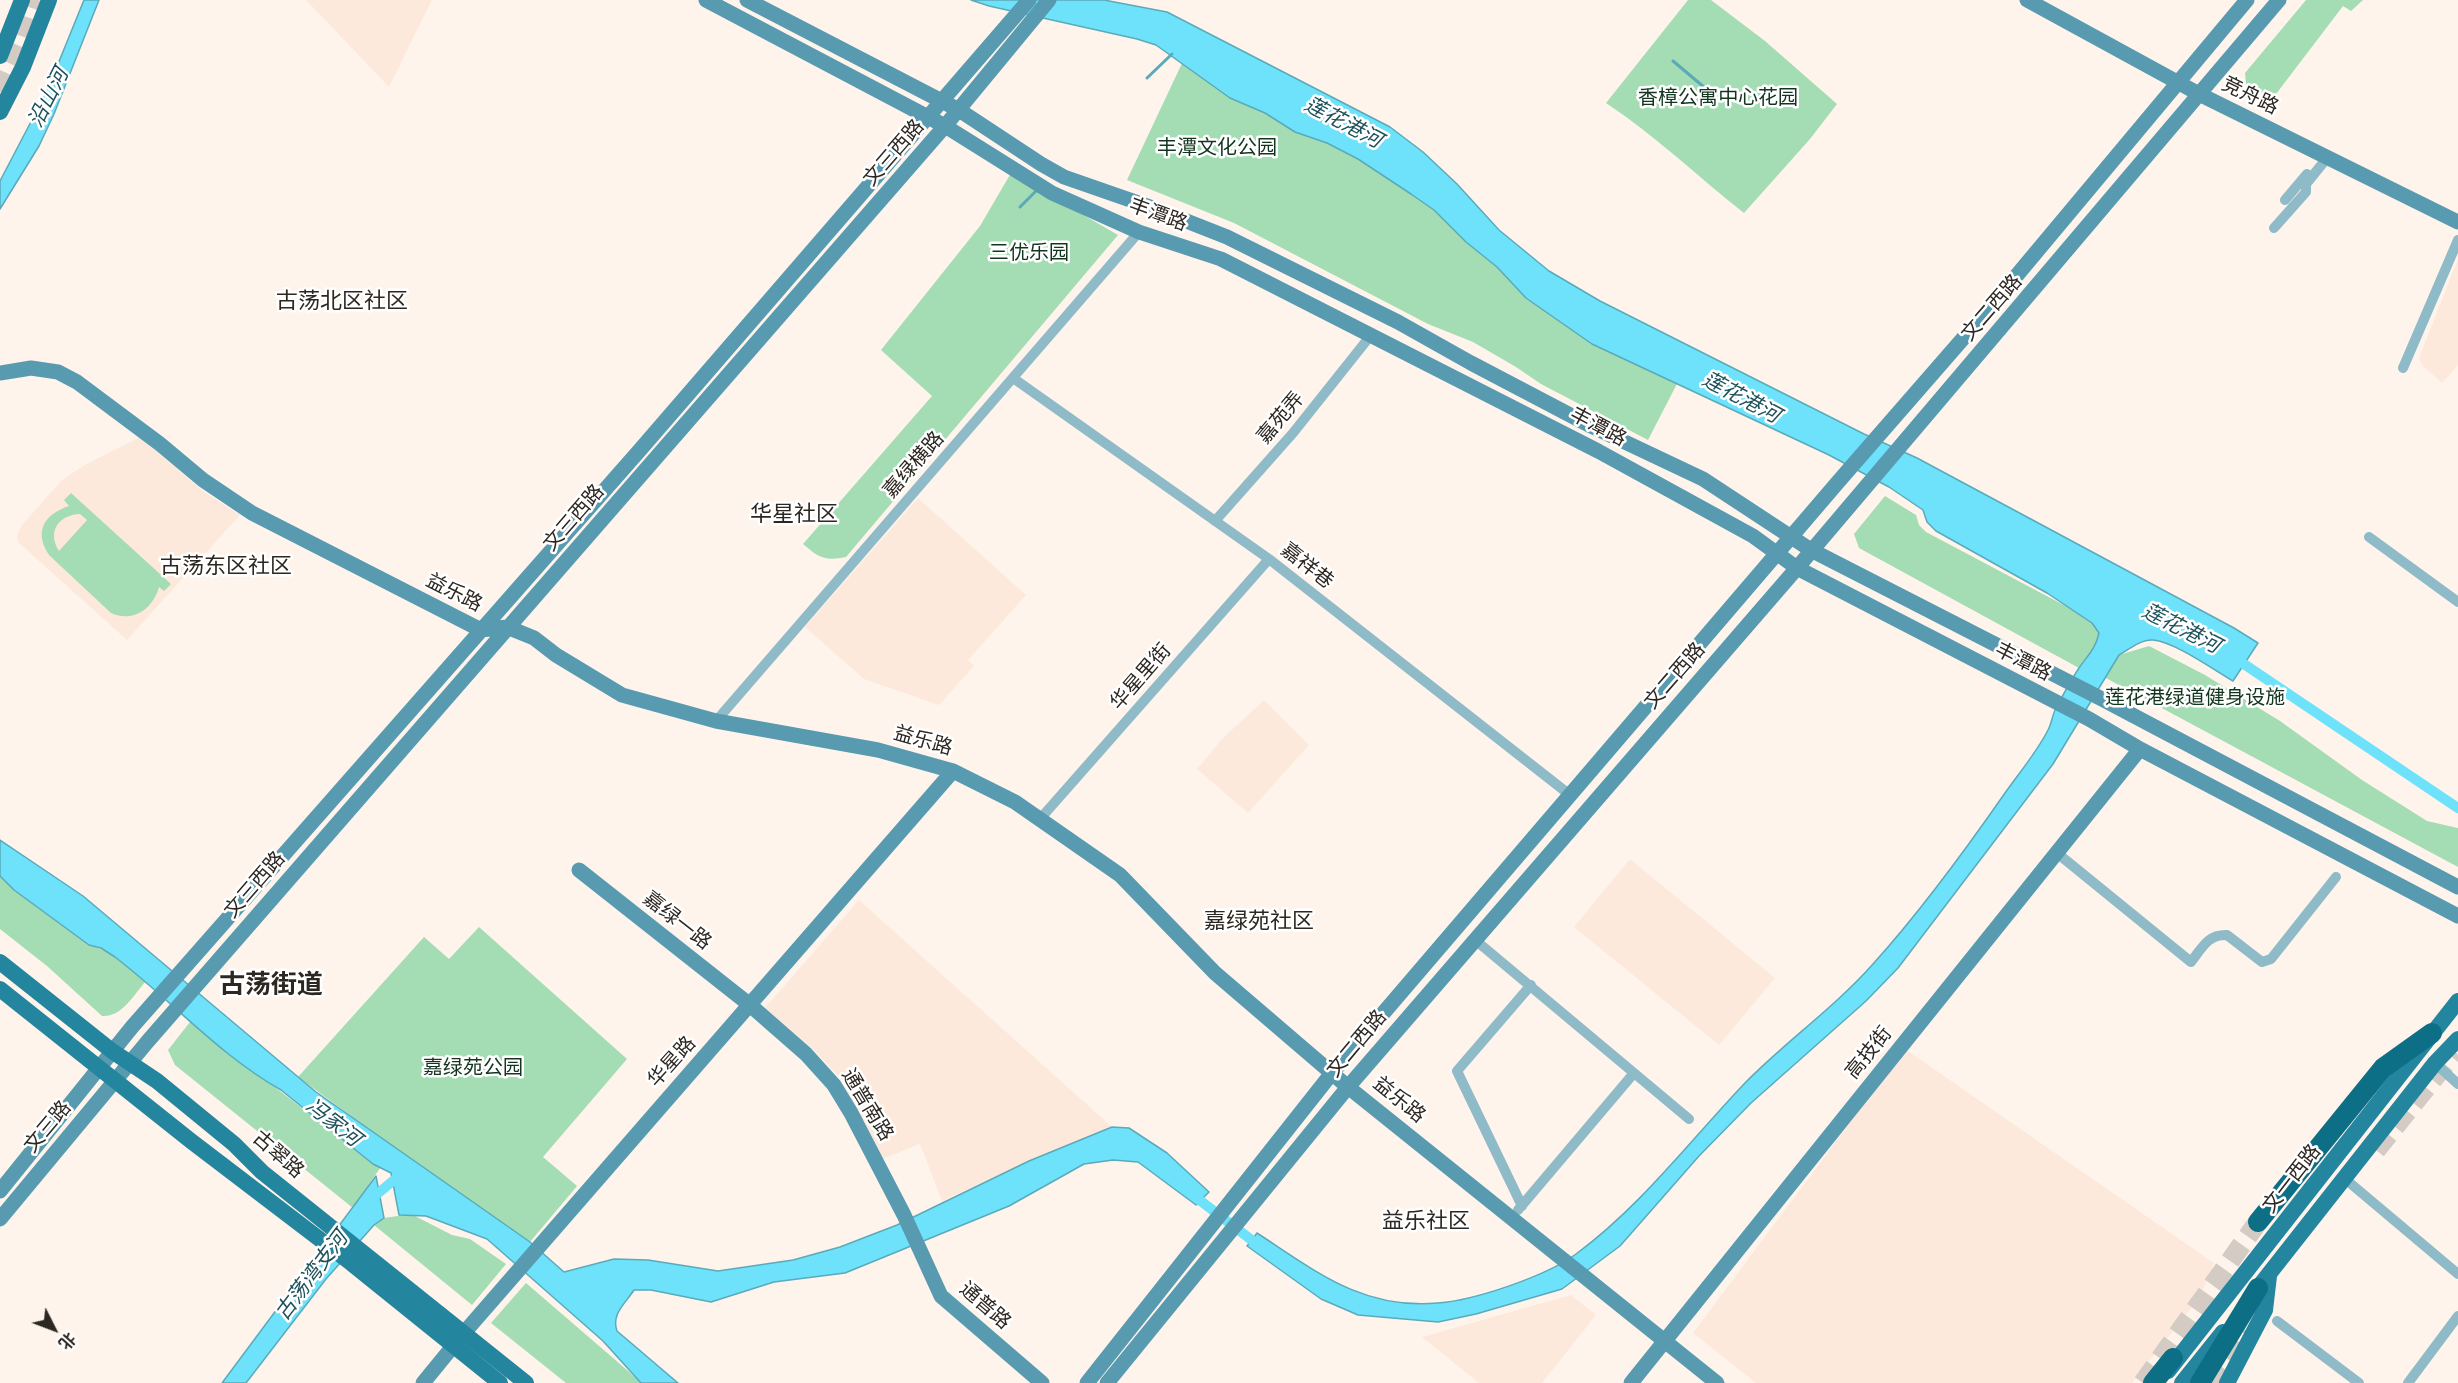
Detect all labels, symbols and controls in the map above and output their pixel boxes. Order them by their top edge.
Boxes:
water label: 沿山河 [23,64,75,132]
street label: 竞舟路 [2218,72,2282,120]
park label: 香樟公寓中心花园 [1638,86,1798,110]
water label: 莲花港河 [1300,92,1386,154]
street label: 文三西路 [859,115,929,191]
park label: 丰潭文化公园 [1157,136,1277,160]
street label: 丰潭路 [1126,193,1190,237]
park label: 三优乐园 [989,241,1069,265]
street label: 文二西路 [1957,270,2027,346]
district label: 古荡北区社区 [276,289,408,315]
water label: 莲花港河 [1698,367,1784,429]
street label: 嘉苑弄 [1253,387,1309,449]
street label: 丰潭路 [1566,402,1630,452]
street label: 嘉绿横路 [879,427,949,503]
street label: 文三西路 [539,480,609,556]
district label: 华星社区 [750,502,838,528]
street label: 嘉祥巷 [1276,538,1338,594]
district label: 古荡东区社区 [160,554,292,580]
street label: 益乐路 [422,569,486,617]
water label: 莲花港河 [2138,599,2224,659]
street label: 文二西路 [1640,638,1710,714]
street label: 丰潭路 [1991,638,2055,686]
street label: 华星里街 [1106,639,1176,715]
park label: 莲花港绿道健身设施 [2105,686,2285,710]
street label: 益乐路 [891,721,955,761]
street label: 文三西路 [220,847,290,923]
street label: 嘉绿一路 [638,887,716,955]
district label: 嘉绿苑社区 [1204,909,1314,935]
district label: 古荡街道 [219,970,323,1002]
street label: 文二西路 [1322,1006,1392,1082]
street label: 高技街 [1841,1022,1897,1084]
street label: 华星路 [643,1032,701,1092]
park label: 嘉绿苑公园 [423,1056,523,1080]
street label: 通普南路 [836,1065,898,1145]
street label: 益乐路 [1368,1072,1430,1128]
water label: 冯家河 [300,1094,366,1152]
street label: 文三路 [20,1096,76,1158]
street label: 古翠路 [247,1126,309,1184]
street label: 文一西路 [2258,1140,2326,1218]
district label: 益乐社区 [1382,1209,1470,1235]
water label: 古荡湾支河 [270,1226,354,1326]
street label: 通普路 [954,1277,1016,1335]
north arrow [24,1299,84,1359]
text: 北 [54,1328,81,1354]

